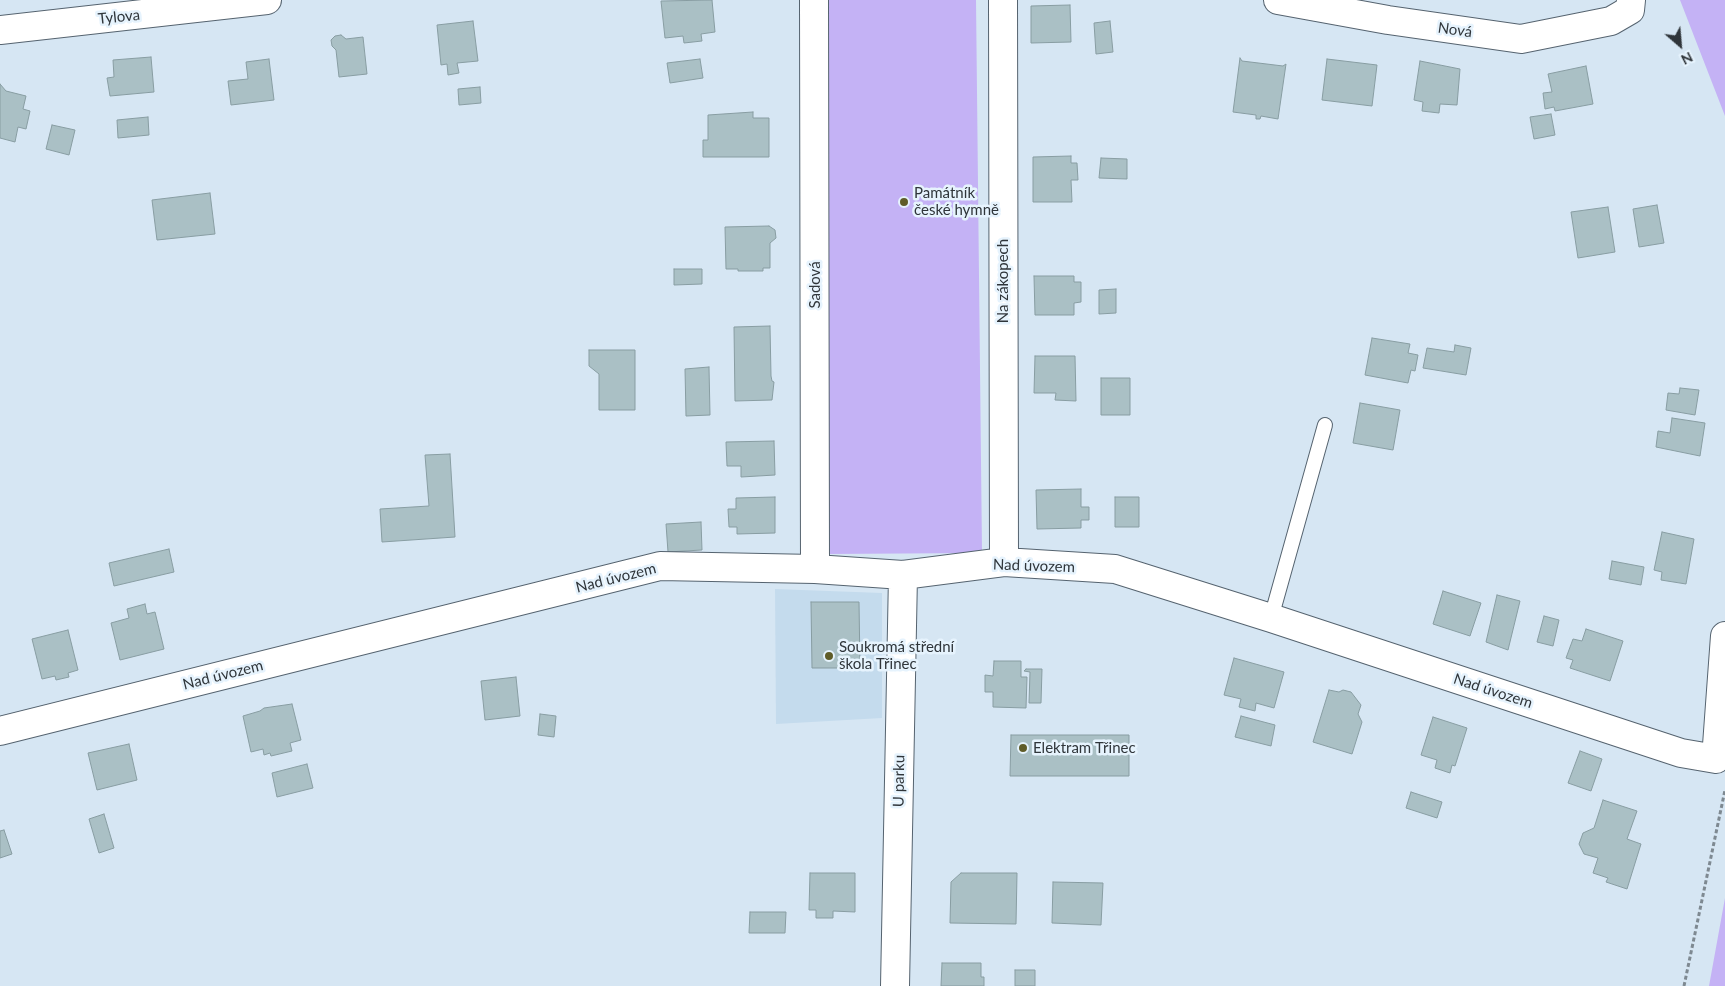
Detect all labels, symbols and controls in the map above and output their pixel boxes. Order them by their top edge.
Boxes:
street label: Tylova [97,6,141,28]
street label: Nová [1437,19,1473,41]
north arrow [1655,20,1705,70]
text: N [1678,49,1696,69]
place label: Památník české hymně [914,184,999,219]
marker: Památník české hymně [898,196,910,208]
street label: Na zákopech [994,239,1012,323]
street label: Sadová [806,261,824,309]
street label: Nad úvozem [993,556,1075,576]
street label: Nad úvozem [574,559,658,597]
place label: Soukromá střední škola Třinec [839,638,954,673]
marker: Soukromá střední škola Třinec [823,650,835,662]
street label: Nad úvozem [181,656,265,694]
street label: Nad úvozem [1451,670,1535,712]
place label: Elektram Třinec [1033,739,1136,757]
marker: Elektram Třinec [1017,742,1029,754]
street label: U parku [890,755,908,807]

